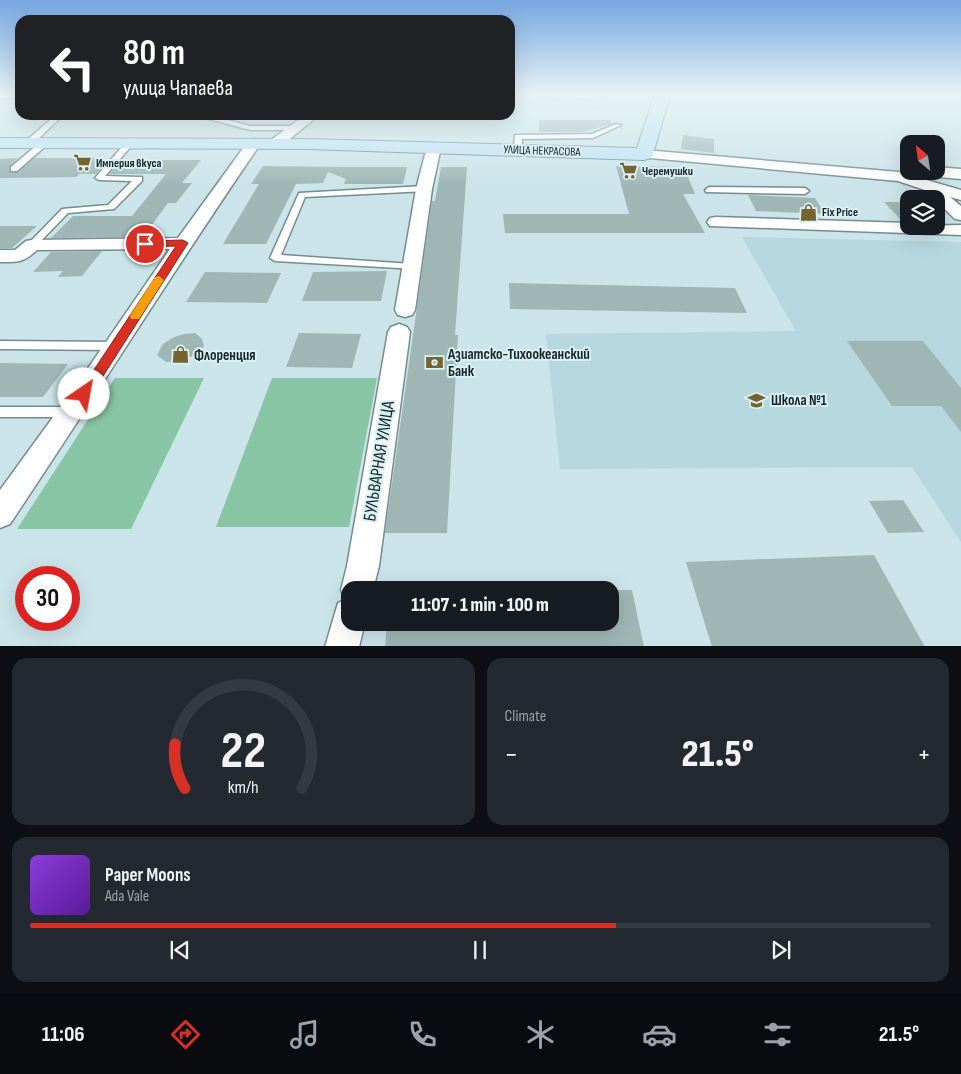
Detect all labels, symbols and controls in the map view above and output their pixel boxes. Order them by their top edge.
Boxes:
text: 80 m [123,32,185,75]
icon: left [40,35,105,100]
text: улица Чапаева [123,75,233,102]
north arrow [900,135,945,180]
map controls [900,135,945,235]
street label: УЛИЦА НЕКРАСОВА [503,142,582,160]
supermarket icon: Империя вкуса [72,153,92,173]
place label: Империя вкуса [96,156,161,171]
supermarket icon: Черемушки [618,161,638,181]
place label: Черемушки [642,164,693,179]
button: layers [900,190,945,235]
shop icon: Fix Price [798,202,818,222]
place label: Fix Price [822,205,858,220]
pin [124,223,166,265]
icon: arrive [131,230,159,258]
shop icon: Флоренция [170,345,190,365]
place label: Азиатско-Тихоокеанский Банк [447,345,590,381]
place label: Флоренция [194,346,256,365]
bank icon: Азиатско-Тихоокеанский Банк [424,353,444,373]
position arrow [57,367,109,419]
school or university icon: Школа №1 [747,390,767,410]
place label: Школа №1 [771,391,827,410]
street label: БУЛЬВАРНАЯ УЛИЦА [359,399,399,523]
speed limit sign: 30 [15,566,80,631]
text: 11:07 · 1 min · 100 m [411,594,549,617]
text: Climate [505,707,546,726]
text: 22 [220,720,266,783]
text: 21.5° [682,732,754,777]
text: − [505,738,518,771]
text: + [917,738,931,771]
text: km/h [228,777,259,798]
text: Paper Moons [105,864,191,887]
text: Ada Vale [105,887,149,906]
icon: previous [166,936,194,964]
icon: pause [466,936,494,964]
icon: next [767,936,795,964]
icon: directions [168,1017,203,1052]
icon: music [287,1017,322,1052]
icon: phone [405,1017,440,1052]
icon: climate [523,1017,558,1052]
icon: car [642,1017,677,1052]
icon: filters [760,1017,795,1052]
text: 11:06 [42,1021,85,1048]
text: 21.5° [879,1021,919,1048]

